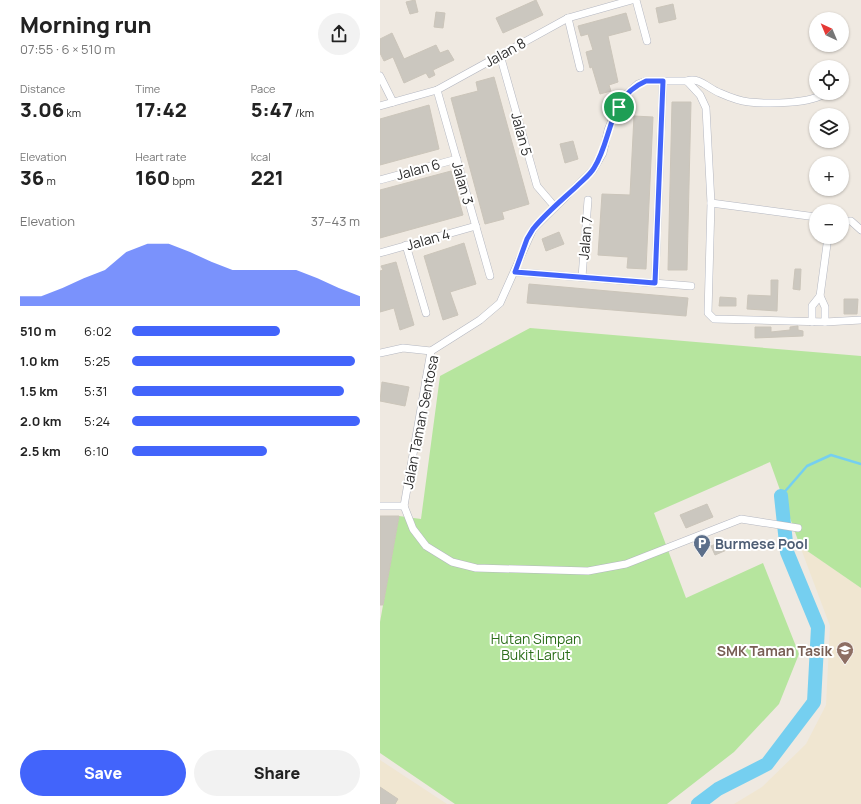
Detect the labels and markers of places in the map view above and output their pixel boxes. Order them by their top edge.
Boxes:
pin [602,90,636,124]
parking icon: Burmese Pool [692,533,712,558]
place label: Burmese Pool [715,534,808,553]
school or university icon: SMK Taman Tasik [835,640,855,665]
place label: SMK Taman Tasik [717,641,832,660]

